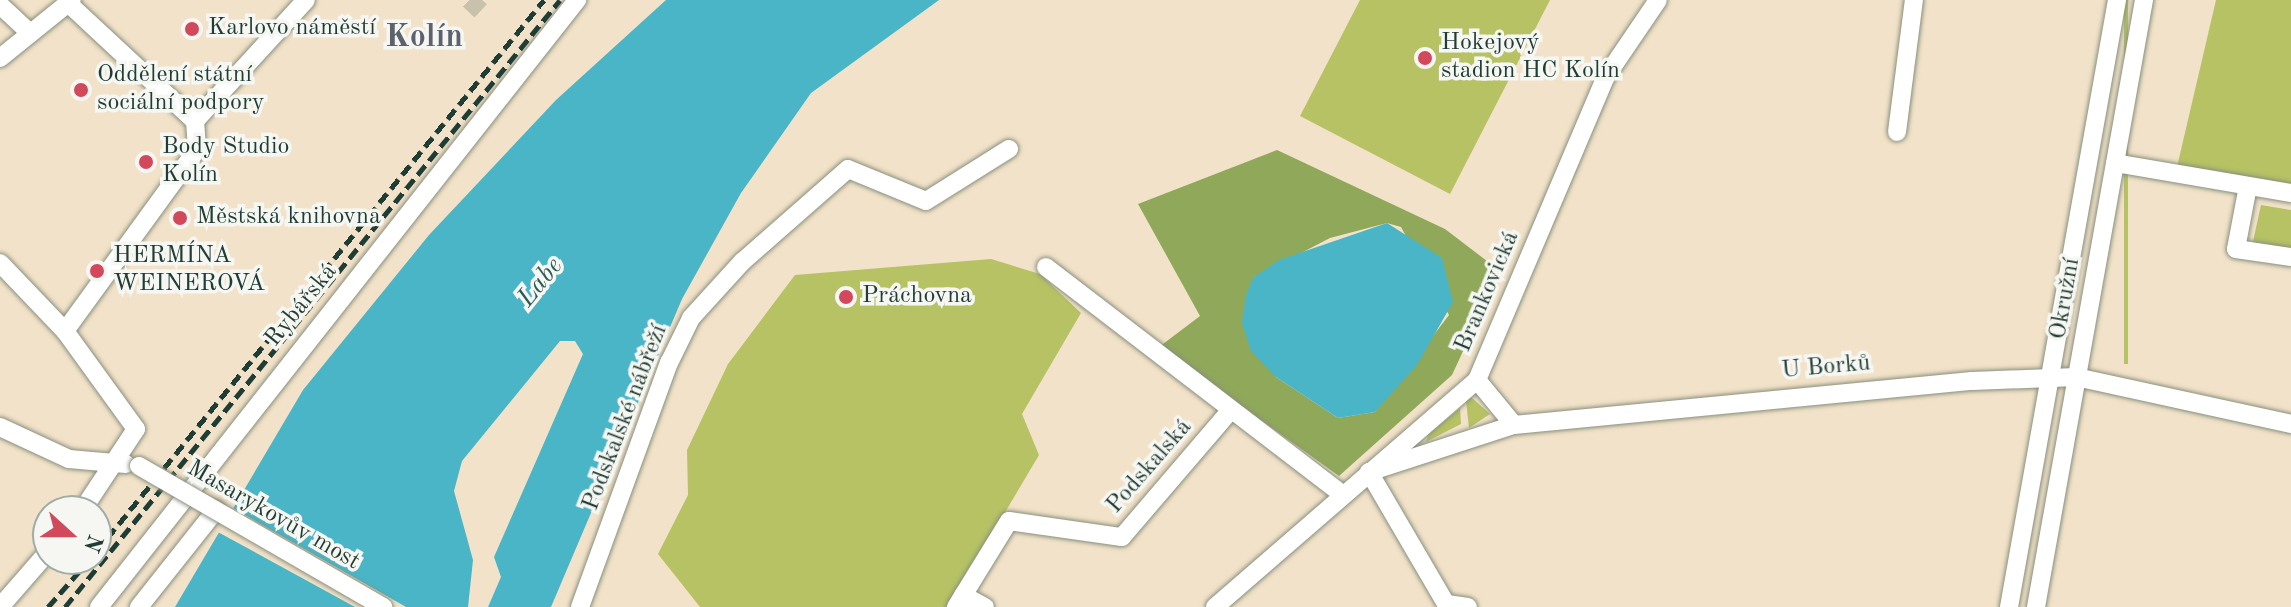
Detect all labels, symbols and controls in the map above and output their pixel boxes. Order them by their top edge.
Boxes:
place label: Karlovo náměstí [208,15,376,43]
district label: Kolín [385,19,463,57]
marker: Karlovo náměstí [183,20,201,38]
place label: Hokejový stadion HC Kolín [1441,30,1620,86]
marker: Hokejový stadion HC Kolín [1416,49,1434,67]
place label: Oddělení státní sociální podpory [97,62,265,118]
marker: Oddělení státní sociální podpory [72,81,90,99]
place label: Body Studio Kolín [162,134,289,190]
marker: Body Studio Kolín [137,153,155,171]
place label: Městská knihovna [196,204,381,232]
marker: Městská knihovna [171,209,189,227]
street label: Brankovická [1450,227,1526,357]
place label: HERMÍNA WEINEROVÁ [113,243,265,299]
water label: Labe [512,252,570,314]
street label: Okružní [2045,256,2087,342]
street label: Rybářská [260,259,344,353]
marker: HERMÍNA WEINEROVÁ [88,262,106,280]
place label: Práchovna [862,283,972,311]
marker: Práchovna [837,288,855,306]
street label: Podskalské nábřeží [577,321,675,515]
street label: U Borků [1780,350,1872,386]
street label: Podskalská [1101,414,1199,520]
street label: Masarykovův most [181,455,365,577]
north arrow [32,495,112,575]
text: N [79,531,106,555]

